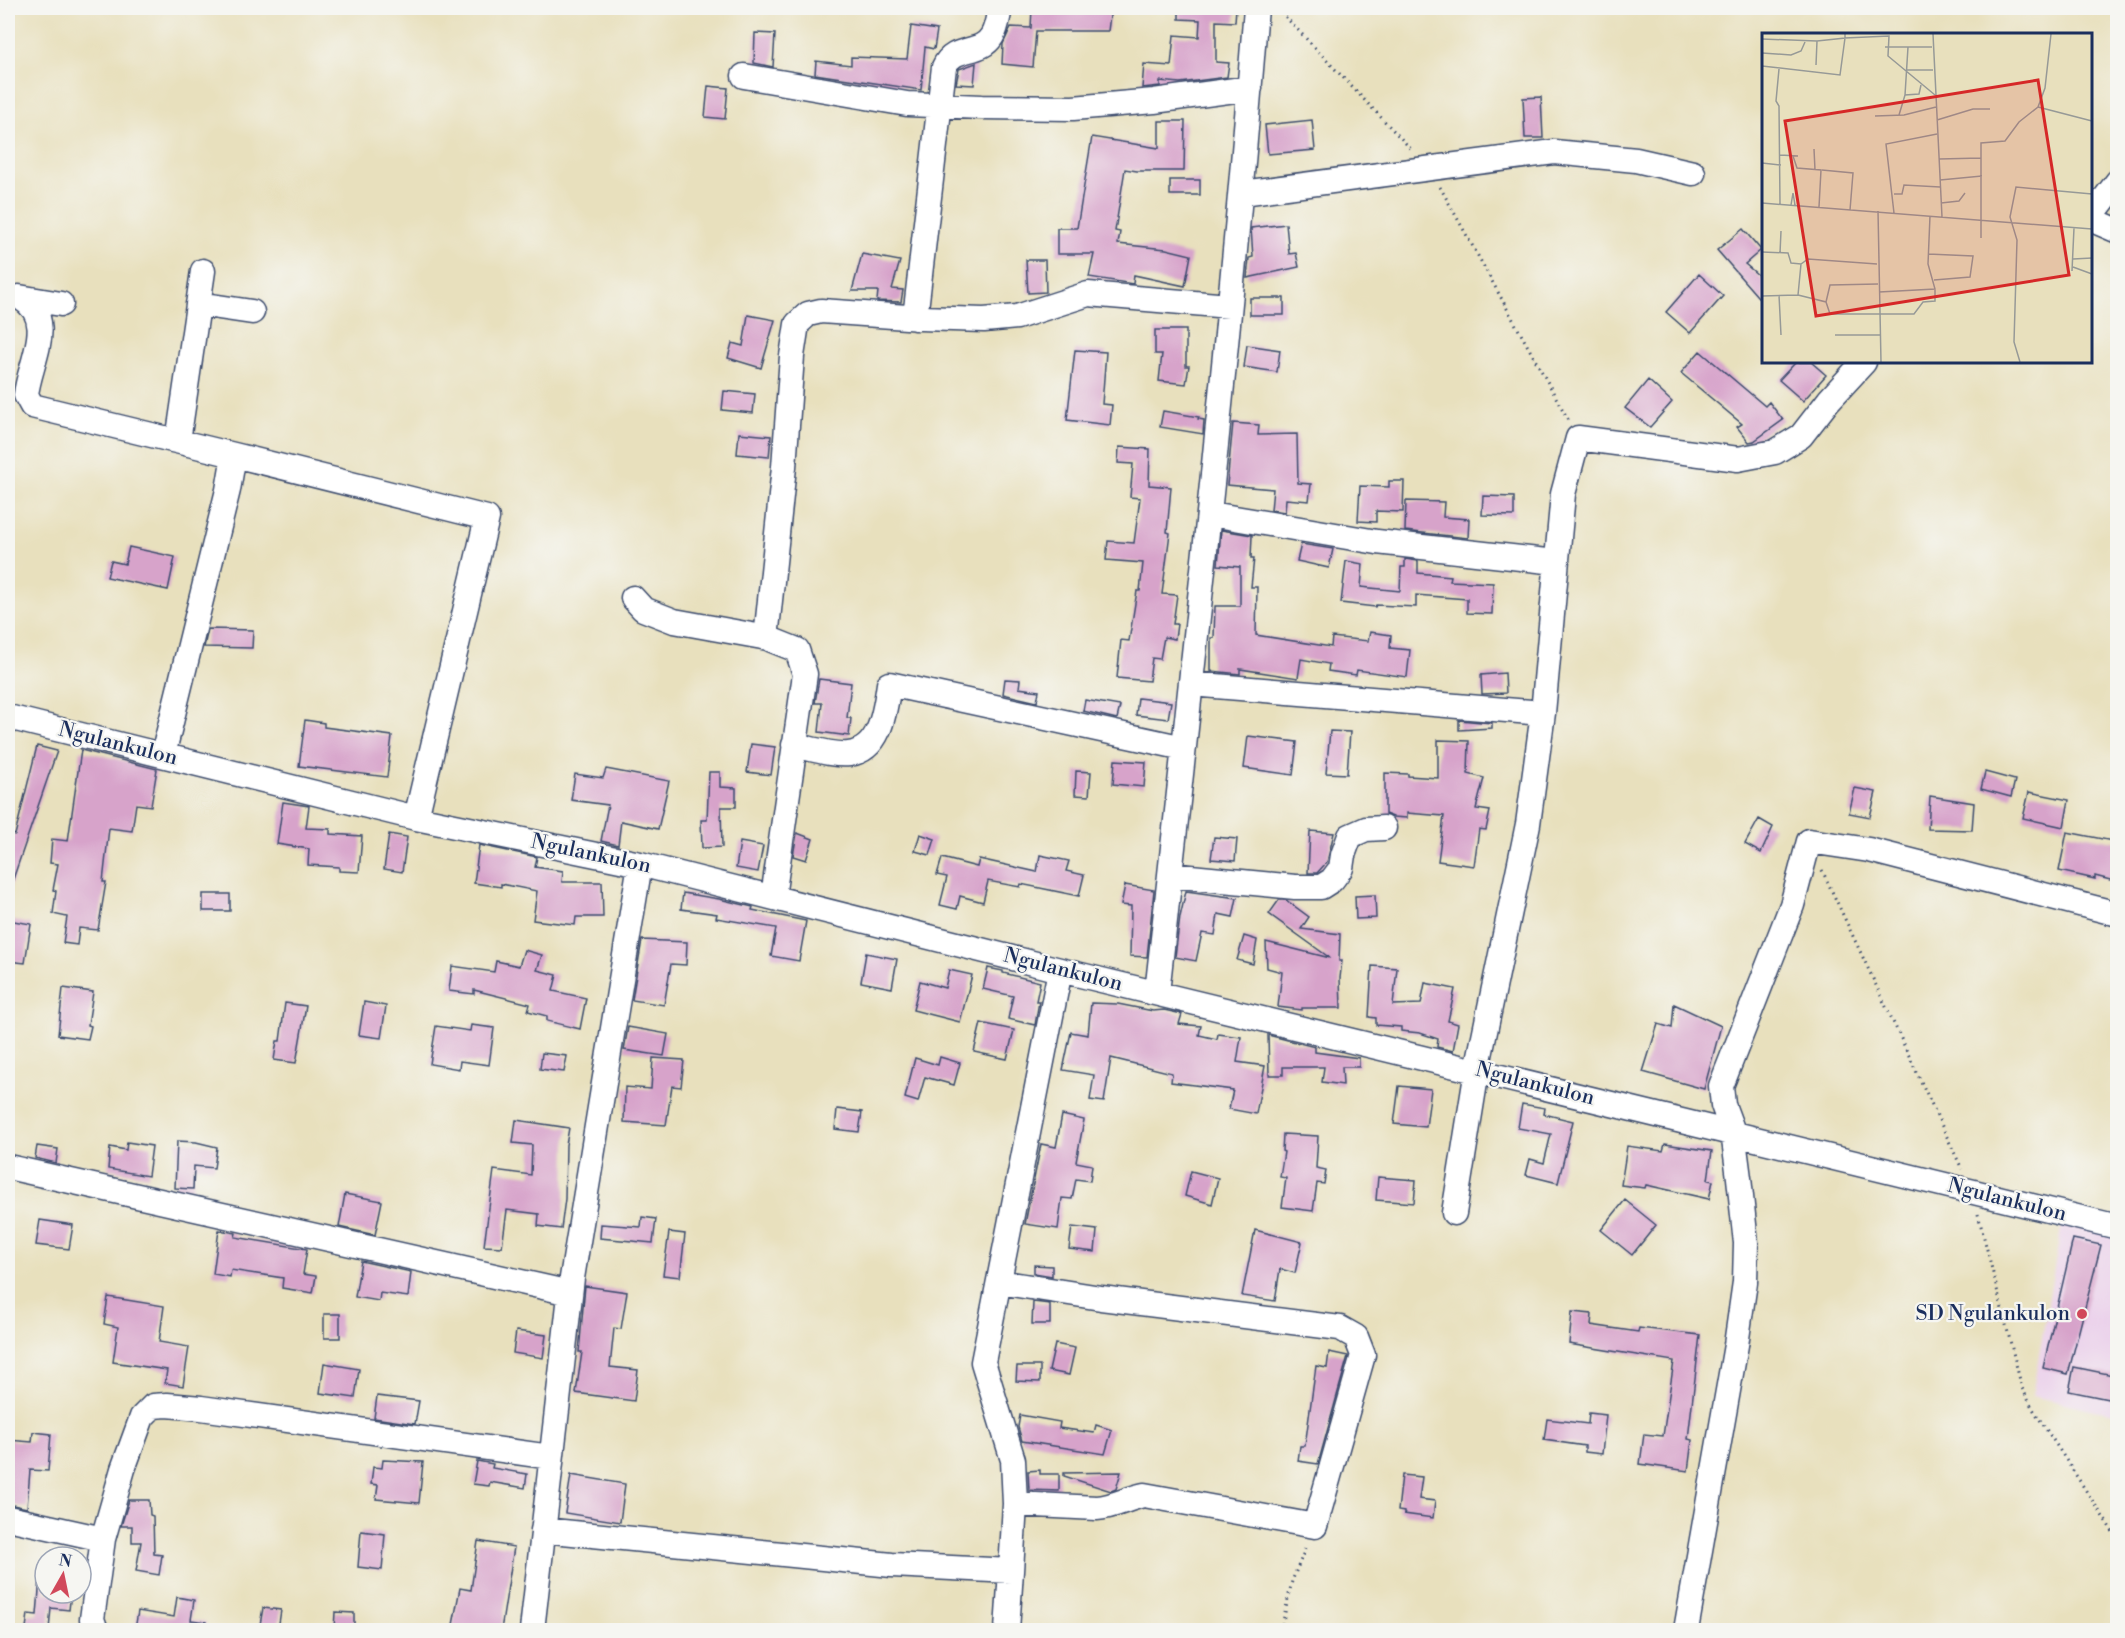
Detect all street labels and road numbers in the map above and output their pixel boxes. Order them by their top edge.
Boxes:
street label: Ngulankulon [56,717,181,771]
street label: Ngulankulon [529,829,654,879]
street label: Ngulankulon [1001,943,1126,997]
street label: Ngulankulon [1473,1057,1598,1111]
street label: Ngulankulon [1945,1173,2070,1227]

